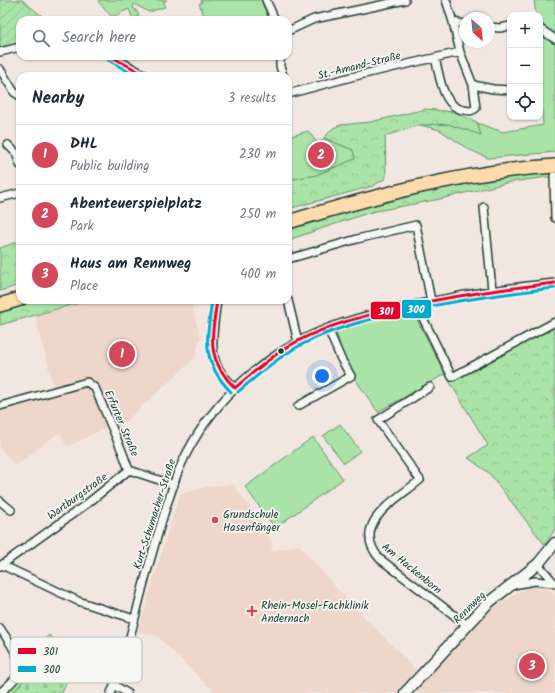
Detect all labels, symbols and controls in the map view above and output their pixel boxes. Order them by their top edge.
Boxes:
north arrow [459,12,495,48]
map controls [507,12,543,120]
button: + [507,12,543,48]
search box [16,16,292,60]
text: Search here [62,26,136,50]
icon: search [30,27,52,49]
street label: St.-Amand-Straße [316,47,403,85]
button: − [507,48,543,84]
button: locate [507,84,543,120]
text: Nearby [32,85,84,112]
text: 3 results [228,88,276,109]
text: DHL [70,132,98,156]
pin: 2 [308,140,334,170]
text: 1 [43,144,47,165]
text: 230 m [239,144,276,165]
text: Public building [70,156,149,177]
text: Abenteuerspielplatz [70,192,202,216]
text: 2 [41,204,49,225]
text: 250 m [239,204,276,225]
text: Park [70,216,94,237]
text: Haus am Rennweg [70,252,191,276]
text: 3 [41,264,49,285]
text: 400 m [240,264,276,285]
text: Place [70,276,98,297]
line badge: 300 [401,299,432,319]
line badge: 301 [370,301,401,320]
text: 300 [406,301,425,319]
text: 301 [378,303,394,321]
pin: 1 [109,339,135,369]
unlabelled marker [276,346,286,356]
your location [312,366,332,386]
street label: Erfurter Straße [99,387,143,459]
street label: Kurt-Schumacher-Straße [129,457,181,572]
street label: Wartburgstraße [44,469,112,525]
place label: Grundschule Hasenfänger [223,506,281,537]
marker: Grundschule Hasenfänger [210,515,220,525]
street label: Am Hackenborn [377,539,446,599]
street label: Rennweg [449,587,490,628]
place label: Rhein-Mosel-Fachklinik Andernach [261,597,369,628]
marker: Rhein-Mosel-Fachklinik Andernach [246,605,258,617]
legend [10,637,142,683]
text: 301 [43,643,58,661]
pin: 3 [519,651,545,681]
text: 300 [43,661,61,679]

